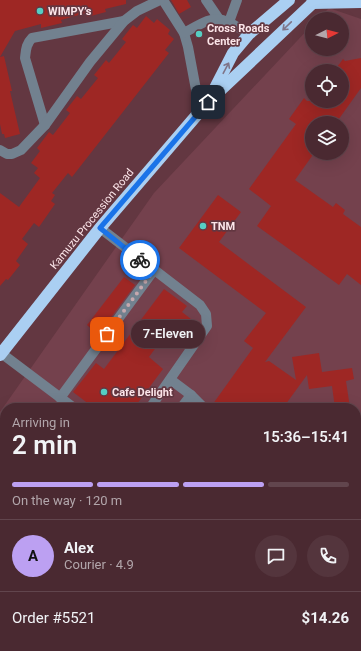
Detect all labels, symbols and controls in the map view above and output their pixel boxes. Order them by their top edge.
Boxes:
place label: WIMPY’s [48,5,92,18]
marker: WIMPY’s [35,6,45,16]
north arrow [305,12,349,56]
map controls [305,12,349,160]
one-way arrow [282,21,292,31]
place label: Cross Roads Center [207,22,270,48]
marker: Cross Roads Center [194,29,204,39]
one-way arrow [223,62,230,74]
button: locate [305,64,349,108]
pin [191,85,225,119]
icon: home [197,91,219,113]
button: layers [305,116,349,160]
street label: Kamuzu Procession Road [47,166,137,272]
place label: TNM [211,220,235,233]
marker: TNM [198,221,208,231]
courier [120,240,160,280]
icon: bike [129,249,151,271]
pin [90,317,124,351]
callout: 7-Eleven [131,320,205,348]
icon: bag [96,323,118,345]
text: 7-Eleven [143,326,193,341]
place label: Cafe Delight [112,386,173,399]
marker: Cafe Delight [99,387,109,397]
text: Arriving in [12,415,70,430]
text: 15:36–15:41 [263,428,349,446]
text: 2 min [12,430,77,460]
text: On the way · 120 m [12,493,122,508]
button: chat [255,535,297,577]
button: phone [307,535,349,577]
text: Alex [64,539,94,557]
text: A [28,547,38,565]
text: Courier · 4.9 [64,557,134,572]
text: Order #5521 [12,609,95,627]
text: $14.26 [302,609,349,627]

